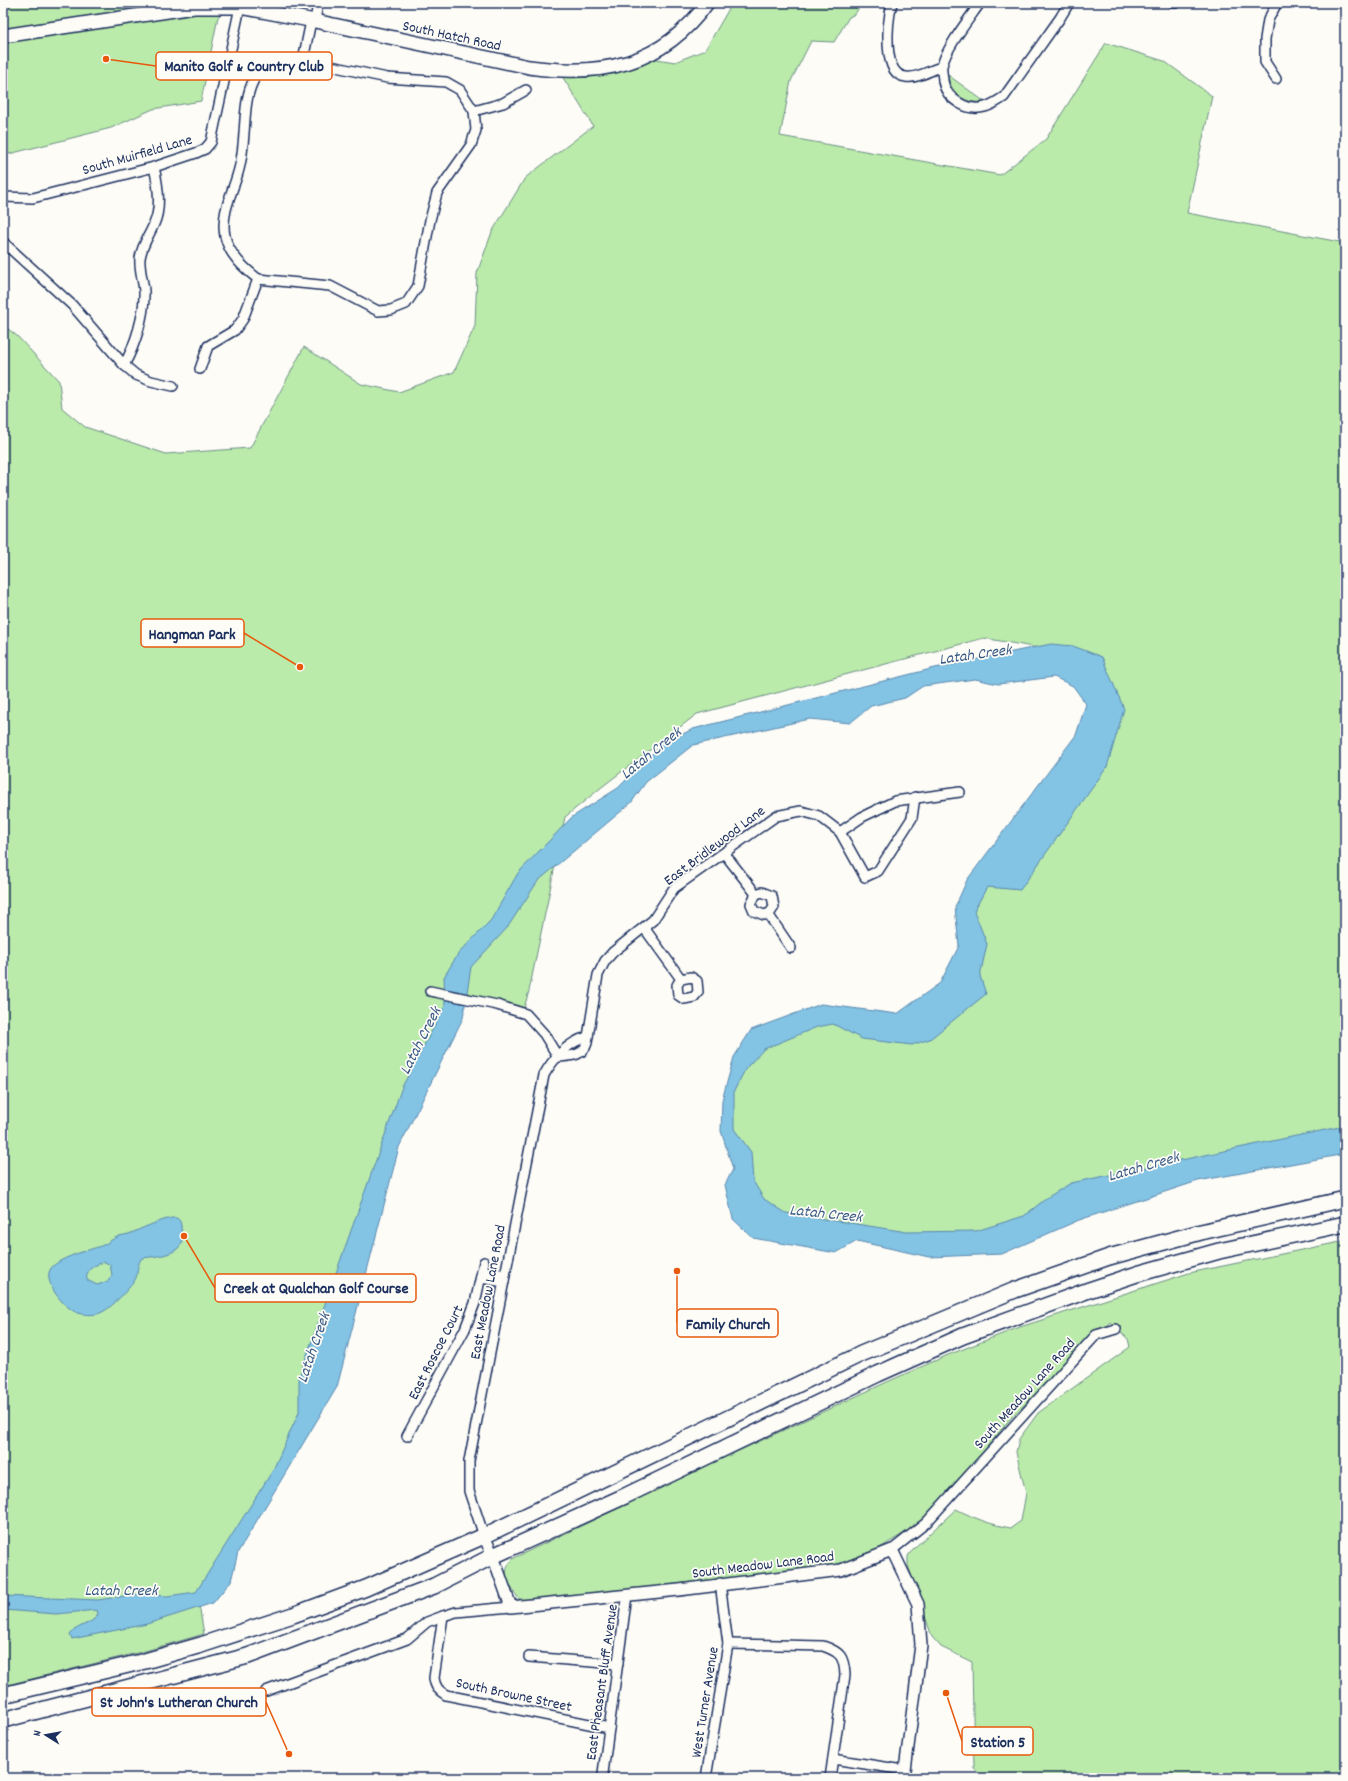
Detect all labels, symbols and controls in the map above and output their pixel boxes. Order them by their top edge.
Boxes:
street label: South Hatch Road [400,16,503,58]
callout: Manito Golf & Country Club [156,52,332,80]
text: Manito Golf & Country Club [164,56,324,79]
street label: South Muirfield Lane [80,130,195,182]
callout: Hangman Park [141,619,244,647]
text: Hangman Park [149,624,236,647]
water label: Latah Creek [938,639,1014,672]
water label: Latah Creek [616,721,688,786]
street label: East Bridlewood Lane [660,801,771,892]
water label: Latah Creek [394,1002,449,1079]
water label: Latah Creek [1105,1146,1183,1189]
water label: Latah Creek [788,1199,865,1230]
street label: East Meadow Lane Road [465,1223,513,1361]
callout: Creek at Qualchan Golf Course [215,1274,416,1302]
text: Creek at Qualchan Golf Course [223,1278,409,1301]
street label: East Roscoe Court [403,1301,470,1404]
water label: Latah Creek [292,1308,338,1386]
callout: Family Church [677,1309,778,1337]
text: Family Church [686,1314,770,1337]
street label: South Meadow Lane Road [969,1334,1082,1455]
street label: South Meadow Lane Road [691,1546,836,1586]
water label: Latah Creek [85,1580,159,1603]
street label: East Pheasant Bluff Avenue [581,1602,625,1762]
street label: West Turner Avenue [686,1645,726,1759]
street label: South Browne Street [454,1673,574,1719]
callout: St John's Lutheran Church [92,1688,266,1716]
text: St John's Lutheran Church [100,1692,258,1715]
north arrow [26,1715,66,1755]
callout: Station 5 [962,1727,1033,1755]
text: N [30,1729,47,1738]
text: Station 5 [971,1732,1025,1755]

